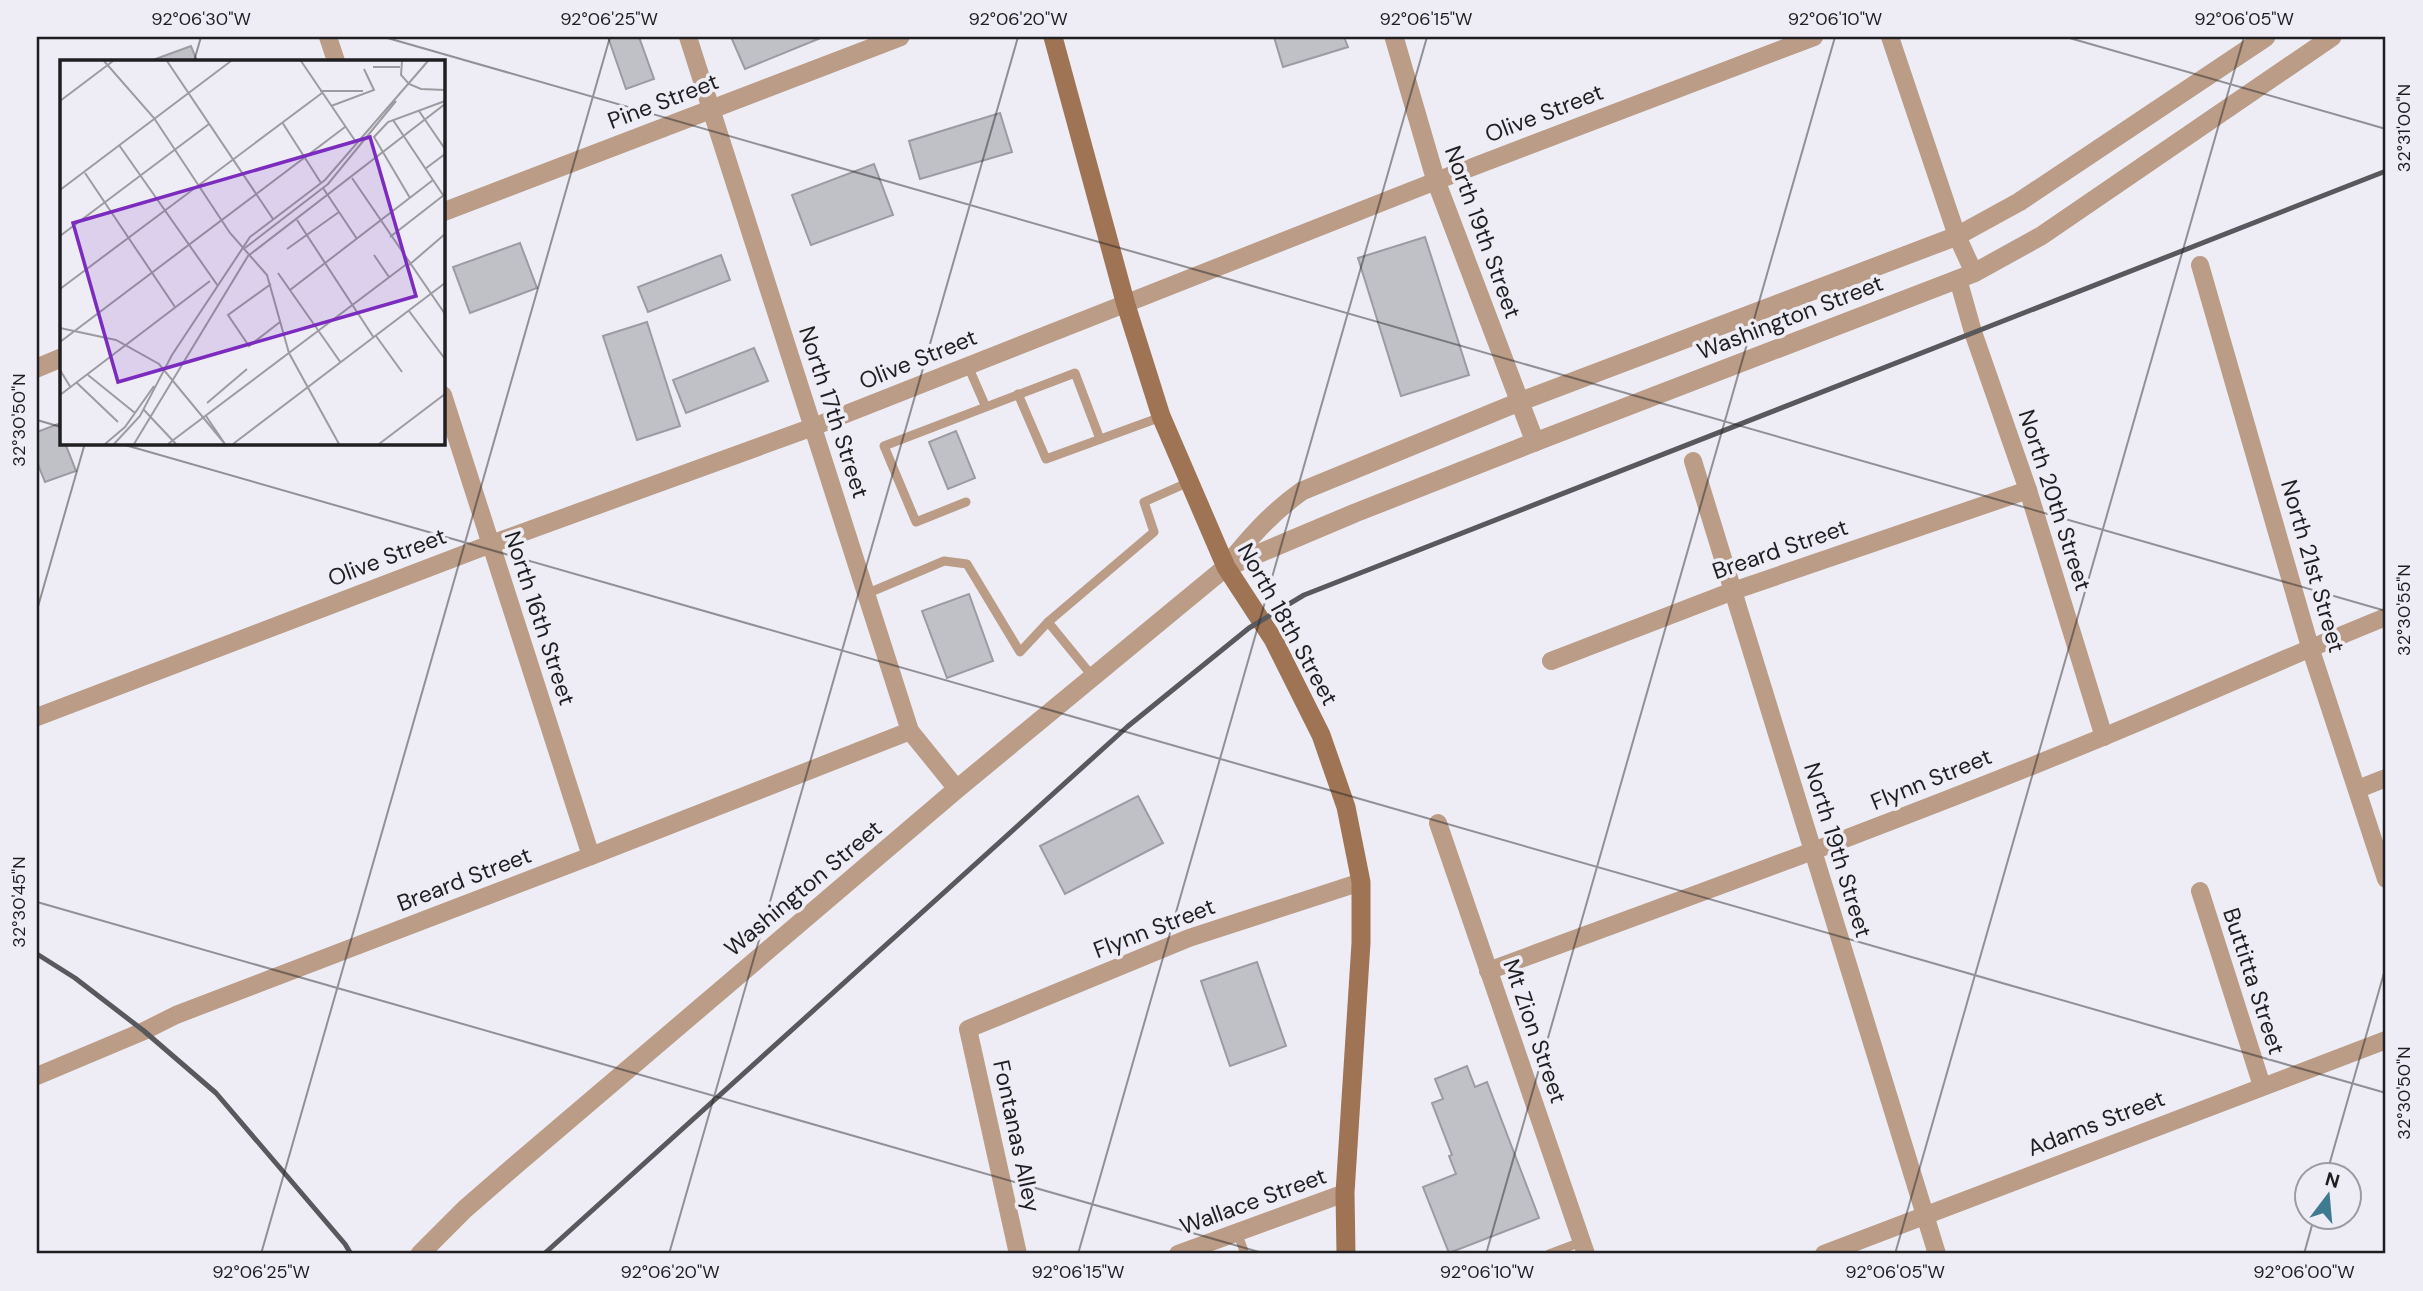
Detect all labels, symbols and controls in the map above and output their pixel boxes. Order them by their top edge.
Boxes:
text: 92°06'30"W [151,7,251,31]
text: 92°06'25"W [560,7,658,31]
text: 92°06'20"W [968,7,1068,31]
text: 92°06'15"W [1380,7,1472,31]
text: 92°06'10"W [1788,7,1882,31]
text: 92°06'05"W [2194,7,2294,31]
inset map [60,60,444,444]
street label: Pine Street [603,66,723,136]
street label: Olive Street [1481,77,1607,149]
text: 32°31'00"N [2392,84,2416,172]
street label: North 19th Street [1438,142,1528,322]
street label: Washington Street [1693,268,1887,366]
street label: North 17th Street [792,322,876,502]
street label: Olive Street [855,322,981,396]
text: 32°30'50"N [7,373,31,467]
street label: North 20th Street [2012,406,2098,594]
street label: North 21st Street [2274,476,2352,656]
street label: Breard Street [1708,512,1852,586]
street label: Olive Street [324,521,450,593]
street label: North 16th Street [498,527,582,709]
street label: North 18th Street [1231,538,1345,710]
text: 32°30'55"N [2392,564,2416,656]
street label: Flynn Street [1866,741,1996,817]
street label: North 19th Street [1797,759,1879,941]
street label: Washington Street [718,813,888,963]
street label: Breard Street [393,840,535,918]
text: 32°30'45"N [7,856,31,948]
street label: Flynn Street [1089,891,1219,965]
street label: Buttitta Street [2216,904,2292,1058]
street label: Mt Zion Street [1496,955,1574,1107]
text: 32°30'50"N [2392,1046,2416,1140]
street label: Fontanas Alley [986,1057,1048,1215]
street label: Adams Street [2023,1083,2169,1163]
street label: Wallace Street [1176,1161,1330,1241]
north arrow [2294,1162,2364,1232]
text: N [2322,1166,2343,1194]
text: 92°06'25"W [212,1260,310,1284]
text: 92°06'20"W [620,1260,720,1284]
text: 92°06'15"W [1032,1260,1124,1284]
text: 92°06'10"W [1440,1260,1534,1284]
text: 92°06'05"W [1845,1260,1945,1284]
text: 92°06'00"W [2253,1260,2355,1284]

